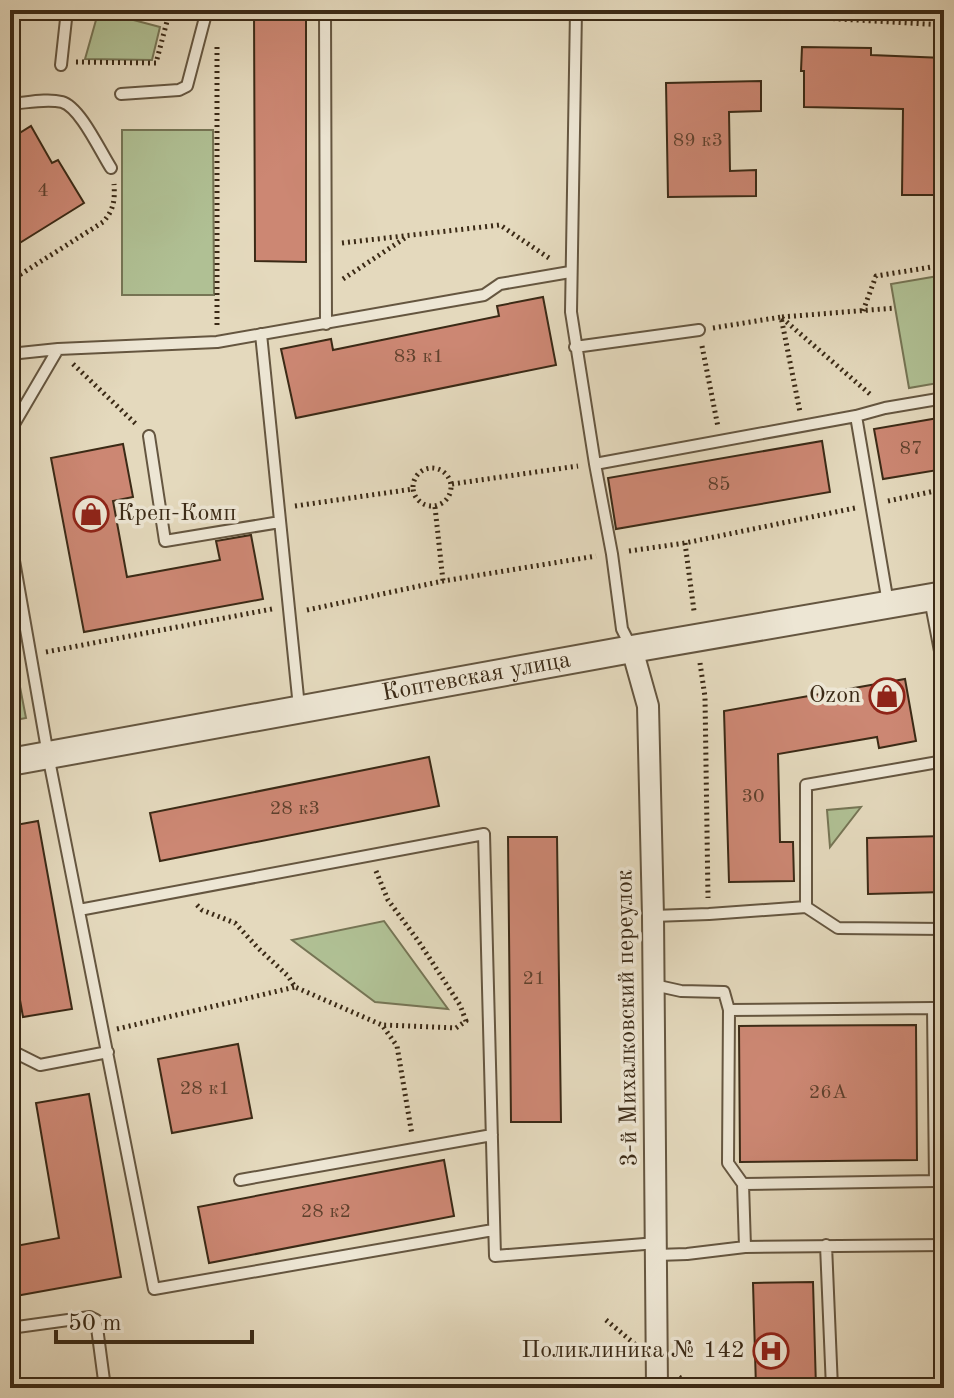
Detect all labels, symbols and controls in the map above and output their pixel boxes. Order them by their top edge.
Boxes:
house number: 89 к3 [673,131,723,151]
house number: 4 [37,181,49,201]
house number: 83 к1 [394,347,444,367]
house number: 87 [899,439,923,459]
house number: 85 [707,475,731,495]
shop icon: Креп-Комп [72,495,110,533]
place label: Креп-Комп [117,502,236,526]
street label: Коптевская улица [380,648,573,706]
shop icon: Ozon [868,677,906,715]
place label: Ozon [809,684,861,708]
house number: 30 [741,787,765,807]
house number: 28 к3 [270,799,320,819]
street label: 3-й Михалковский переулок [613,869,643,1167]
house number: 21 [522,969,546,989]
house number: 28 к1 [180,1079,230,1099]
house number: 26А [809,1083,847,1103]
house number: 28 к2 [301,1202,351,1222]
scale bar [56,1294,252,1344]
text: 50 m [68,1312,122,1336]
hospital icon: Поликлиника № 142 [752,1332,790,1370]
place label: Поликлиника № 142 [521,1339,745,1363]

